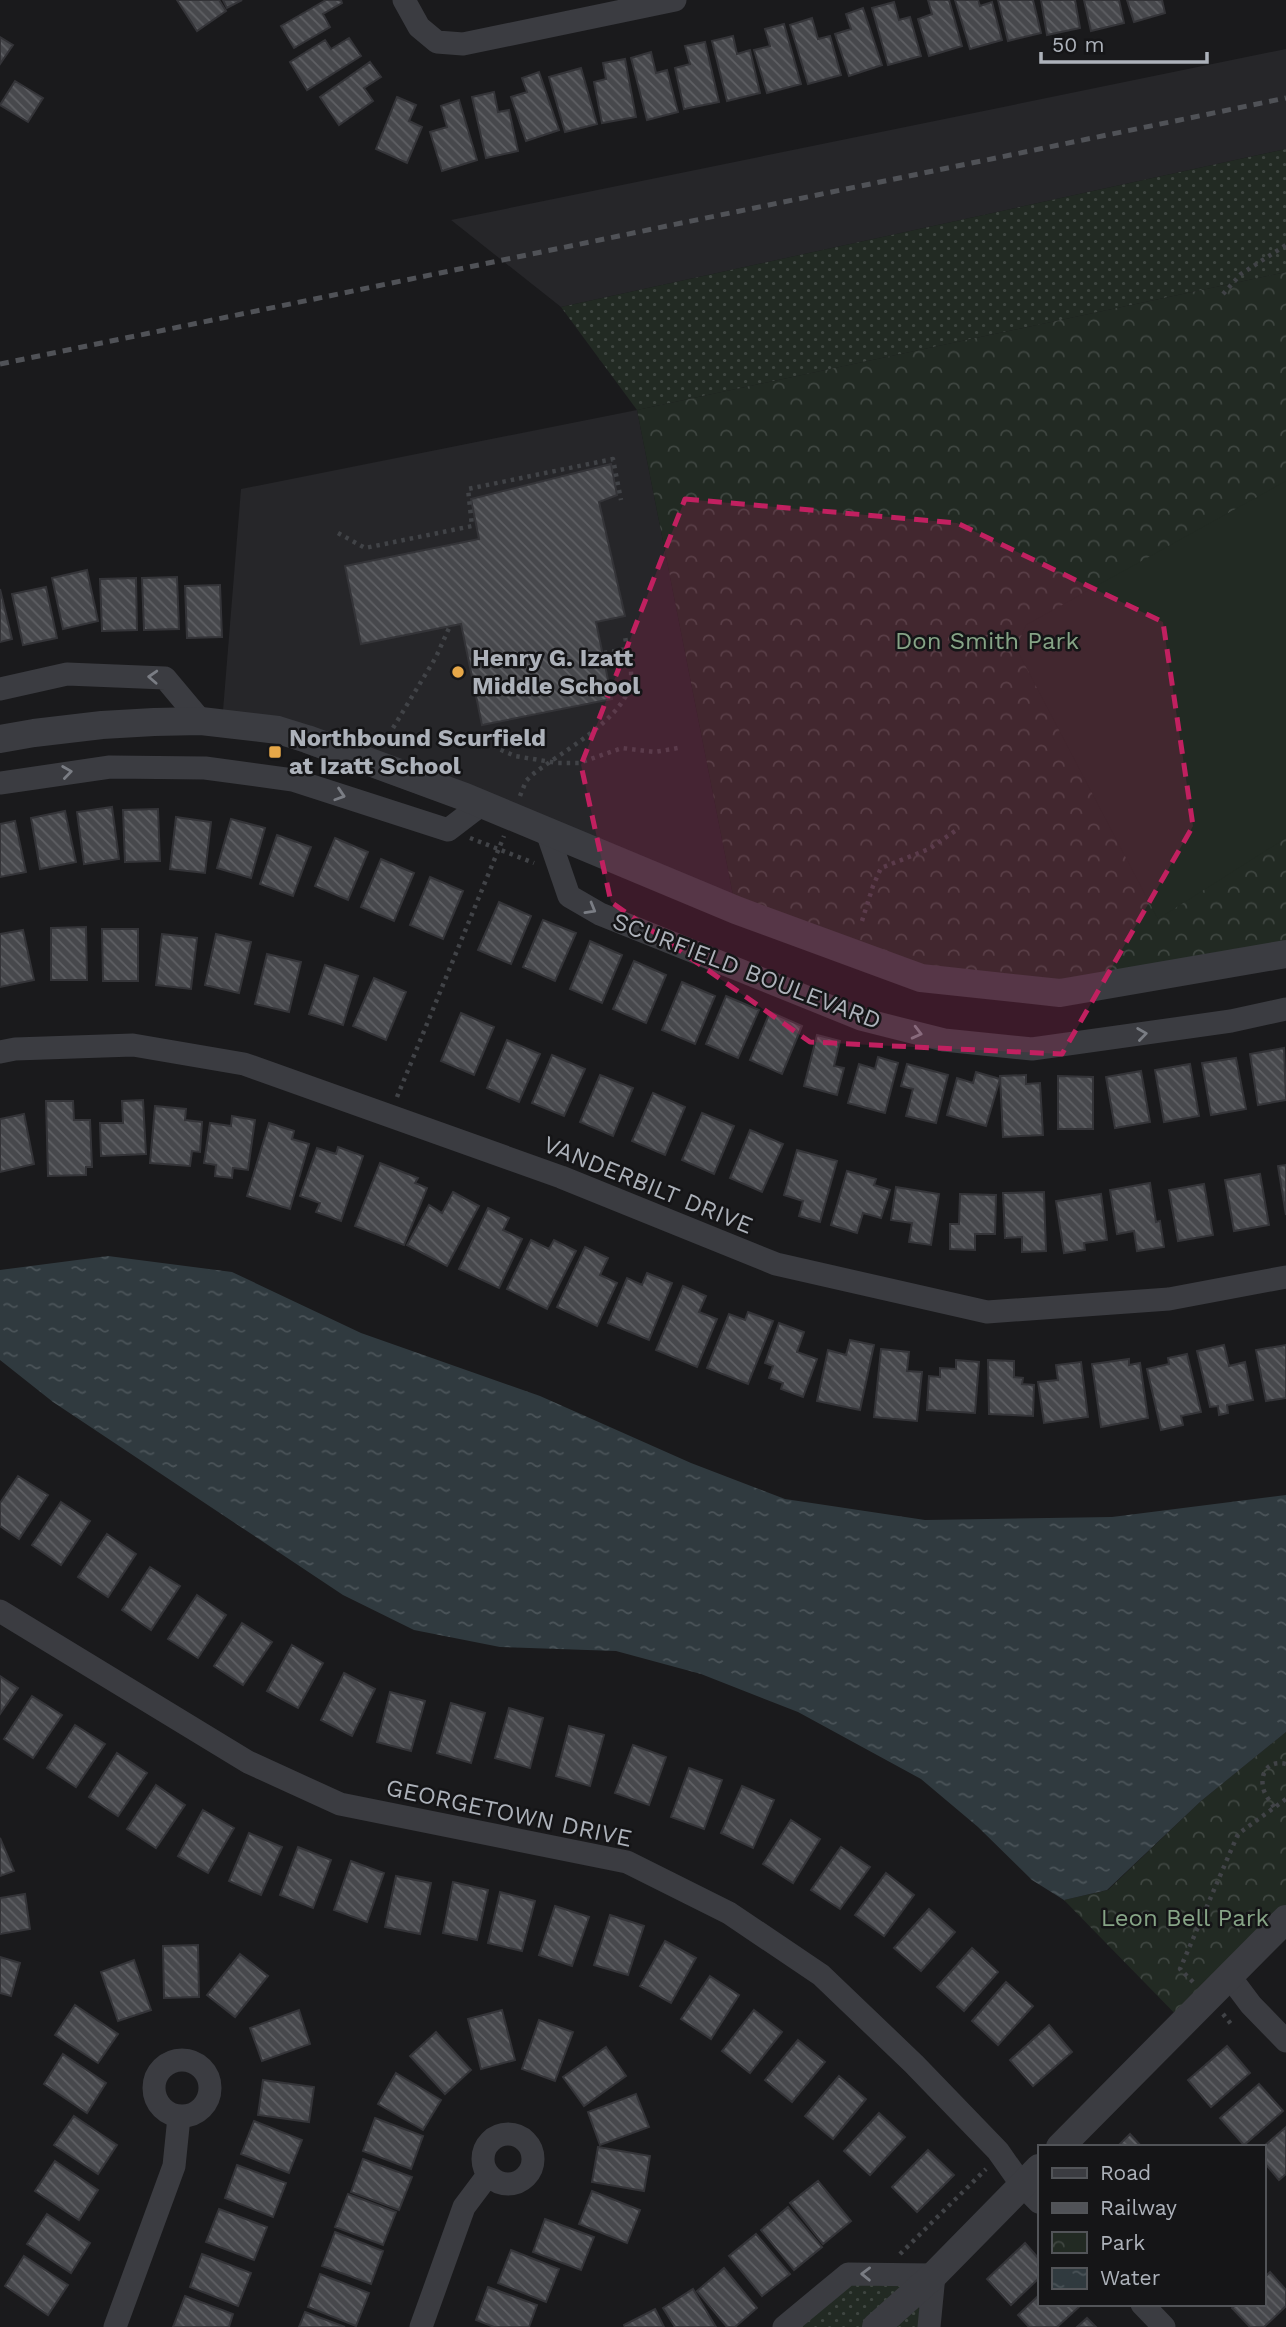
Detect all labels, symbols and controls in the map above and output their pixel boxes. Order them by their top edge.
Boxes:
scale bar [1041,21,1207,65]
text: 50 m [1052,32,1104,57]
park label: Don Smith Park [895,627,1079,655]
place label: Henry G. Izatt Middle School [472,644,640,700]
marker: Henry G. Izatt Middle School [450,664,466,680]
one-way arrow [147,670,158,685]
place label: Northbound Scurfield at Izatt School [289,724,546,780]
marker: Northbound Scurfield at Izatt School [267,744,283,760]
one-way arrow [62,765,73,780]
one-way arrow [334,787,346,801]
one-way arrow [583,901,596,914]
street label: SCURFIELD BOULEVARD [609,907,885,1035]
one-way arrow [911,1025,923,1039]
one-way arrow [1136,1026,1148,1041]
street label: VANDERBILT DRIVE [539,1130,757,1240]
street label: GEORGETOWN DRIVE [384,1773,634,1853]
park label: Leon Bell Park [1101,1904,1270,1932]
legend [1038,2145,1265,2306]
text: Road [1100,2160,1151,2185]
text: Railway [1100,2195,1177,2220]
text: Park [1100,2230,1145,2255]
text: Water [1100,2265,1161,2290]
one-way arrow [860,2266,870,2282]

